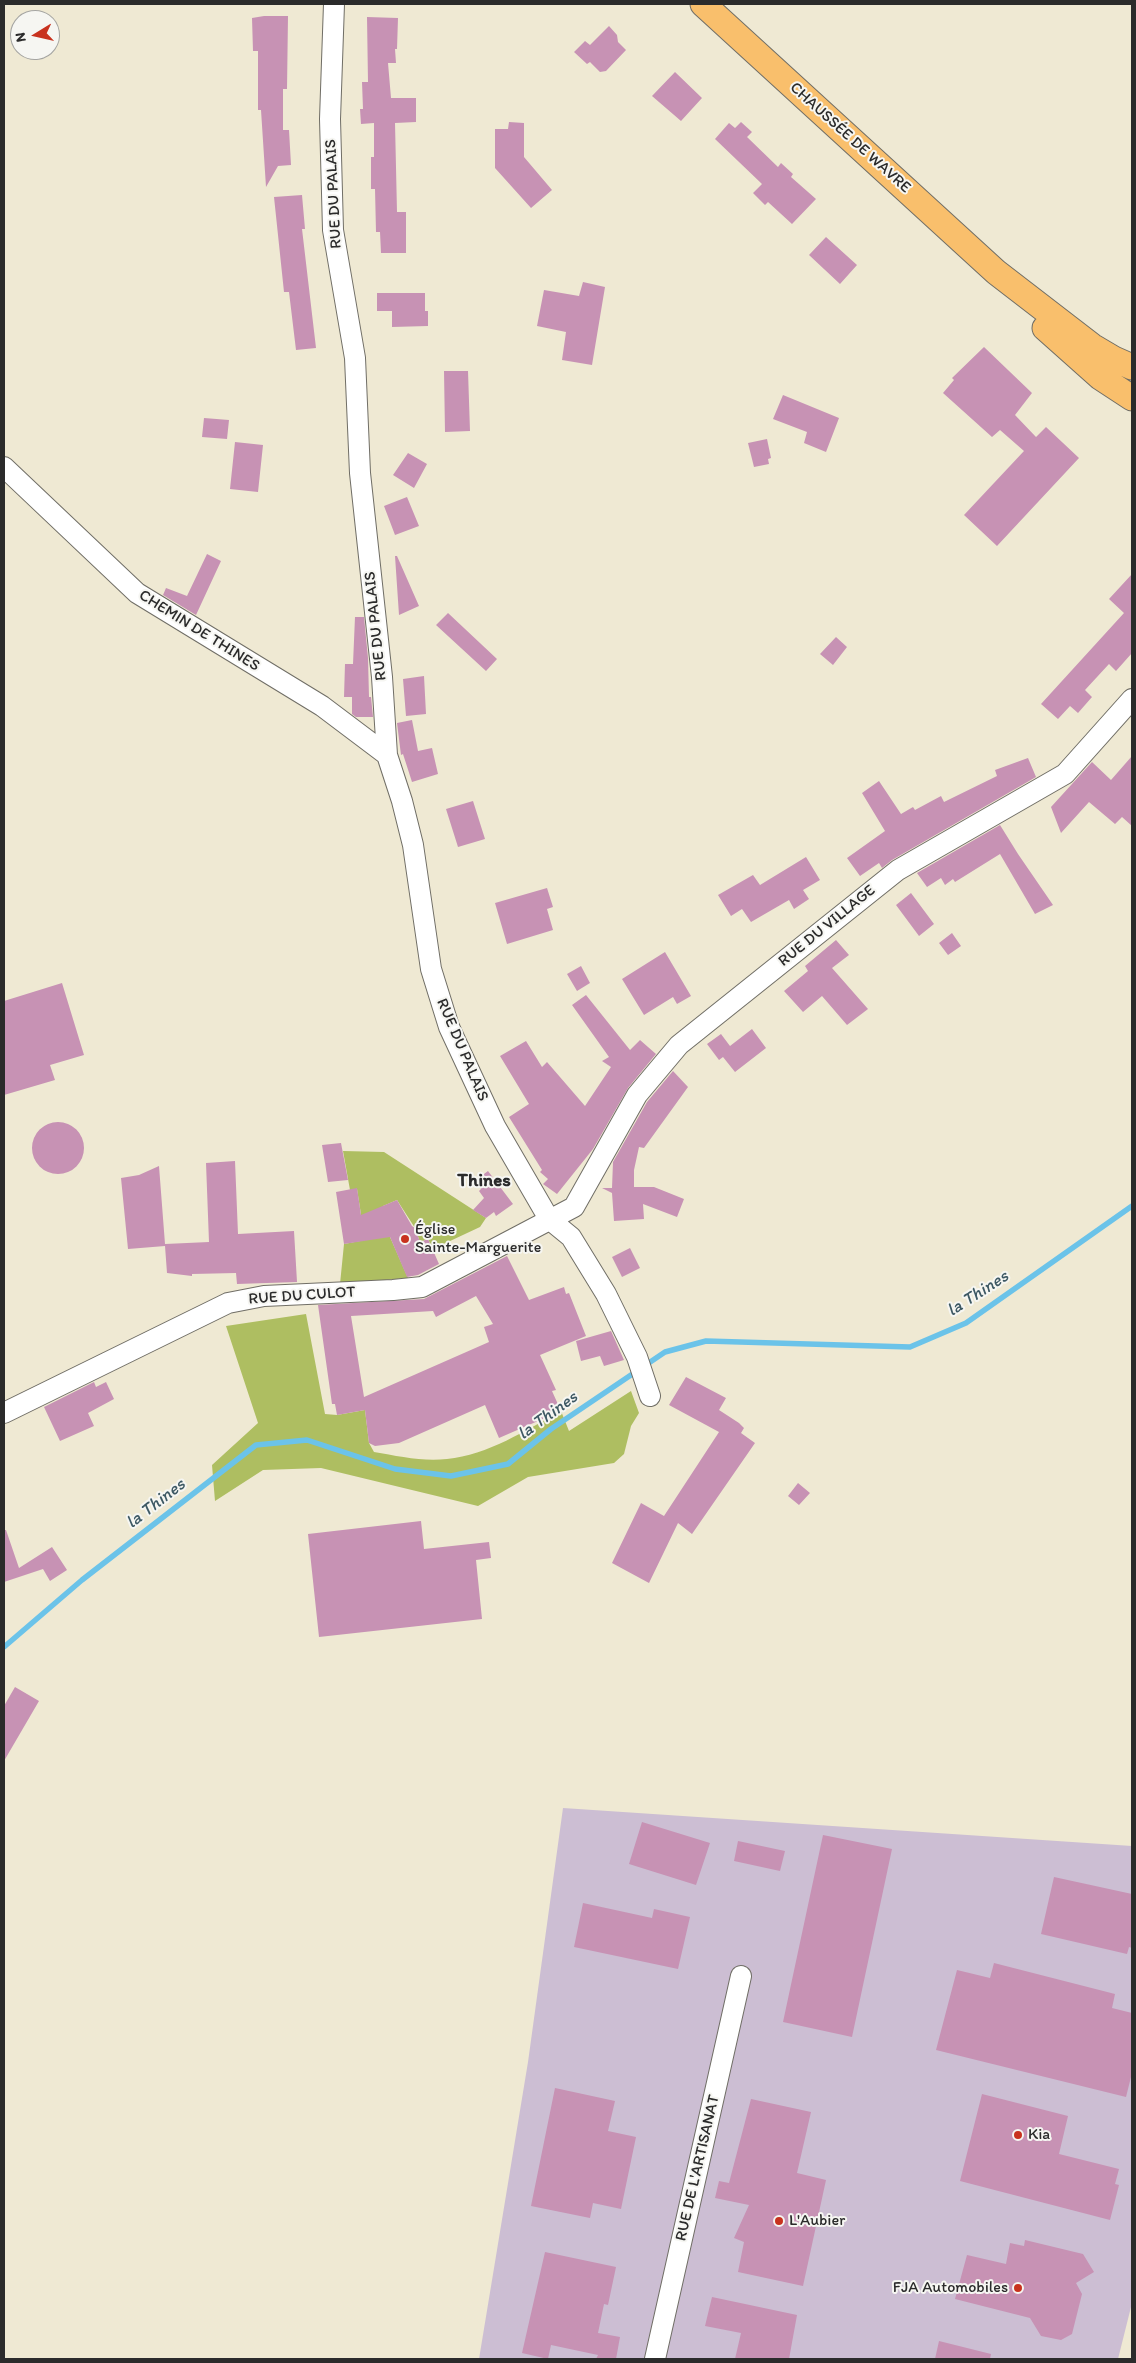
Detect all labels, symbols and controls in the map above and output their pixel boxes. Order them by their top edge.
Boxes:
north arrow [10,10,60,60]
text: N [12,31,30,43]
street label: CHAUSSÉE DE WAVRE [785,79,915,197]
street label: RUE DU PALAIS [322,139,346,249]
street label: RUE DU PALAIS [361,570,391,682]
street label: CHEMIN DE THINES [135,586,263,676]
street label: RUE DU VILLAGE [775,881,879,971]
street label: RUE DU PALAIS [432,996,492,1104]
district label: Thines [457,1170,511,1192]
place label: Église Sainte-Marguerite [415,1220,541,1258]
marker: Église Sainte-Marguerite [399,1233,411,1245]
water label: la Thines [943,1266,1013,1322]
street label: RUE DU CULOT [248,1283,356,1309]
water label: la Thines [514,1387,582,1445]
water label: la Thines [122,1474,190,1534]
street label: RUE DE L'ARTISANAT [672,2093,724,2243]
place label: Kia [1028,2125,1050,2145]
marker: Kia [1012,2129,1024,2141]
place label: L'Aubier [789,2211,845,2231]
marker: L'Aubier [773,2215,785,2227]
place label: FJA Automobiles [893,2278,1008,2298]
marker: FJA Automobiles [1012,2282,1024,2294]

